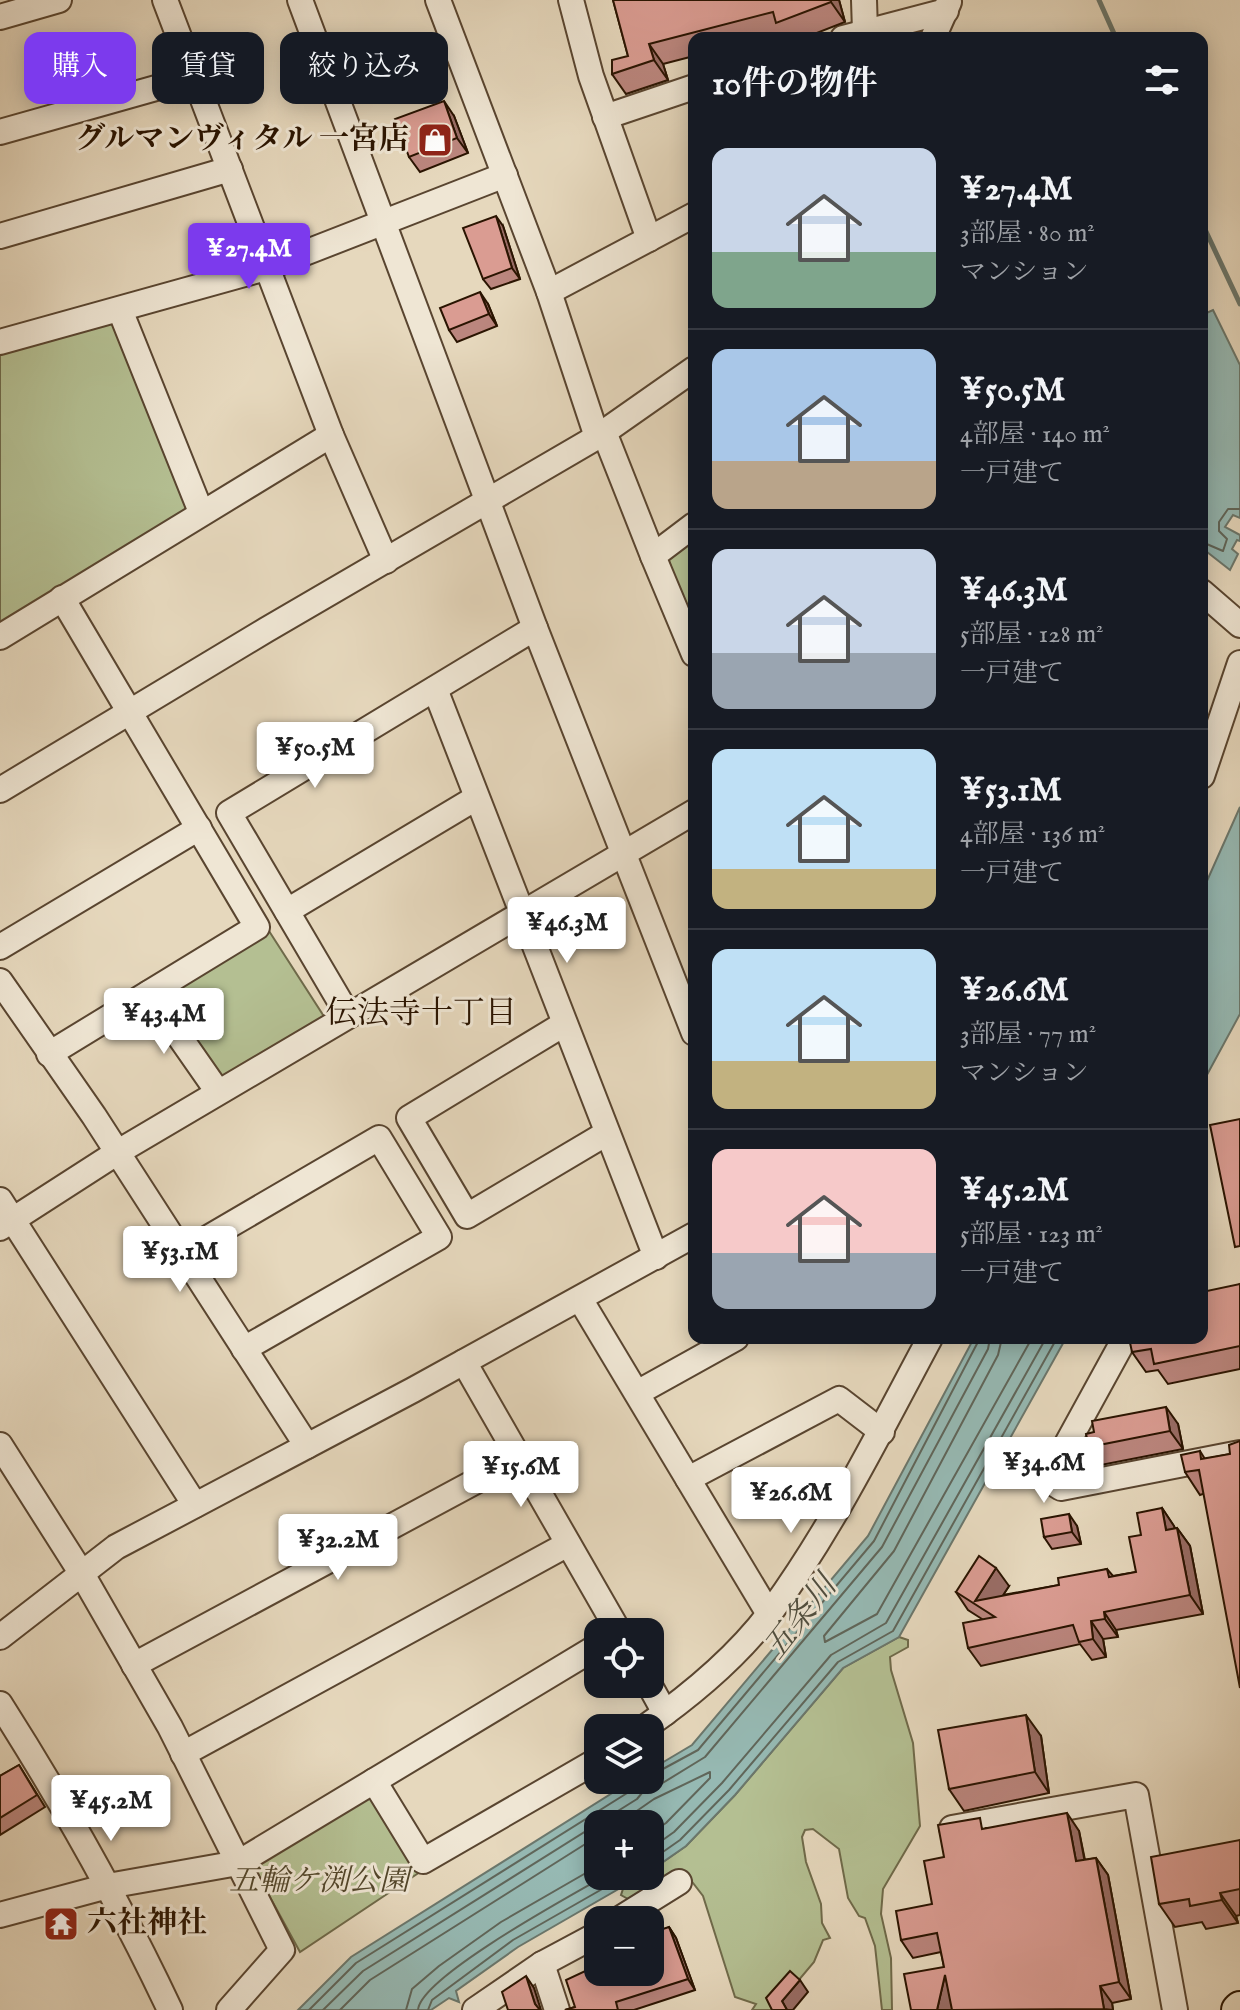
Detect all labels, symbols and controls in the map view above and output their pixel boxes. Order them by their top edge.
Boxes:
chip: 購入 [24,32,136,104]
chip: 賃貸 [152,32,264,104]
chip: 絞り込み [280,32,448,104]
icon: filters [1140,58,1184,102]
text: 10件の物件 [712,63,877,106]
place label: グルマンヴィタル 一宮店 [75,121,409,159]
shop icon: グルマンヴィタル 一宮店 [416,121,454,159]
text: ¥27.4M [960,168,1072,211]
icon: home [776,180,872,276]
text: 3部屋 · 80 m² [960,217,1095,250]
pin: ¥27.4M [184,223,314,291]
text: ¥27.4M [206,232,292,265]
text: マンション [960,256,1089,289]
text: ¥50.5M [960,369,1065,412]
icon: home [776,381,872,477]
text: 4部屋 · 140 m² [960,418,1110,451]
text: 一戸建て [960,457,1064,490]
text: ¥46.3M [960,569,1068,612]
icon: home [776,581,872,677]
text: 5部屋 · 128 m² [960,618,1104,651]
text: 一戸建て [960,657,1064,690]
pin: ¥50.5M [250,722,380,790]
text: ¥50.5M [275,731,355,764]
text: ¥53.1M [960,769,1062,812]
icon: home [776,781,872,877]
text: 4部屋 · 136 m² [960,818,1105,851]
text: 一戸建て [960,857,1064,890]
pin: ¥46.3M [502,897,632,965]
text: ¥46.3M [526,906,608,939]
text: ¥26.6M [960,969,1069,1012]
icon: home [776,981,872,1077]
pin: ¥43.4M [99,988,229,1056]
district label: 伝法寺十丁目 [325,994,517,1035]
text: ¥43.4M [122,997,206,1030]
text: 3部屋 · 77 m² [960,1018,1096,1051]
text: マンション [960,1057,1089,1090]
text: ¥45.2M [960,1169,1069,1212]
icon: home [776,1181,872,1277]
text: 5部屋 · 123 m² [960,1218,1103,1251]
pin: ¥53.1M [115,1226,245,1294]
text: ¥53.1M [141,1235,219,1268]
text: 一戸建て [960,1257,1064,1290]
pin: ¥34.6M [979,1437,1109,1505]
pin: ¥15.6M [456,1441,586,1509]
text: ¥34.6M [1003,1446,1086,1479]
text: ¥15.6M [481,1450,561,1483]
pin: ¥26.6M [726,1467,856,1535]
text: ¥26.6M [749,1476,833,1509]
pin: ¥32.2M [273,1514,403,1582]
text: ¥32.2M [296,1523,380,1556]
water label: 五条川 [755,1565,849,1668]
map controls [584,1618,664,1986]
button: locate [584,1618,664,1698]
button: layers [584,1714,664,1794]
pin: ¥45.2M [46,1775,176,1843]
text: ¥45.2M [69,1784,153,1817]
button: + [584,1810,664,1890]
park label: 五輪ケ渕公園 [229,1863,414,1901]
temple icon: 六社神社 [42,1905,80,1943]
place label: 六社神社 [87,1905,207,1943]
button: − [584,1906,664,1986]

